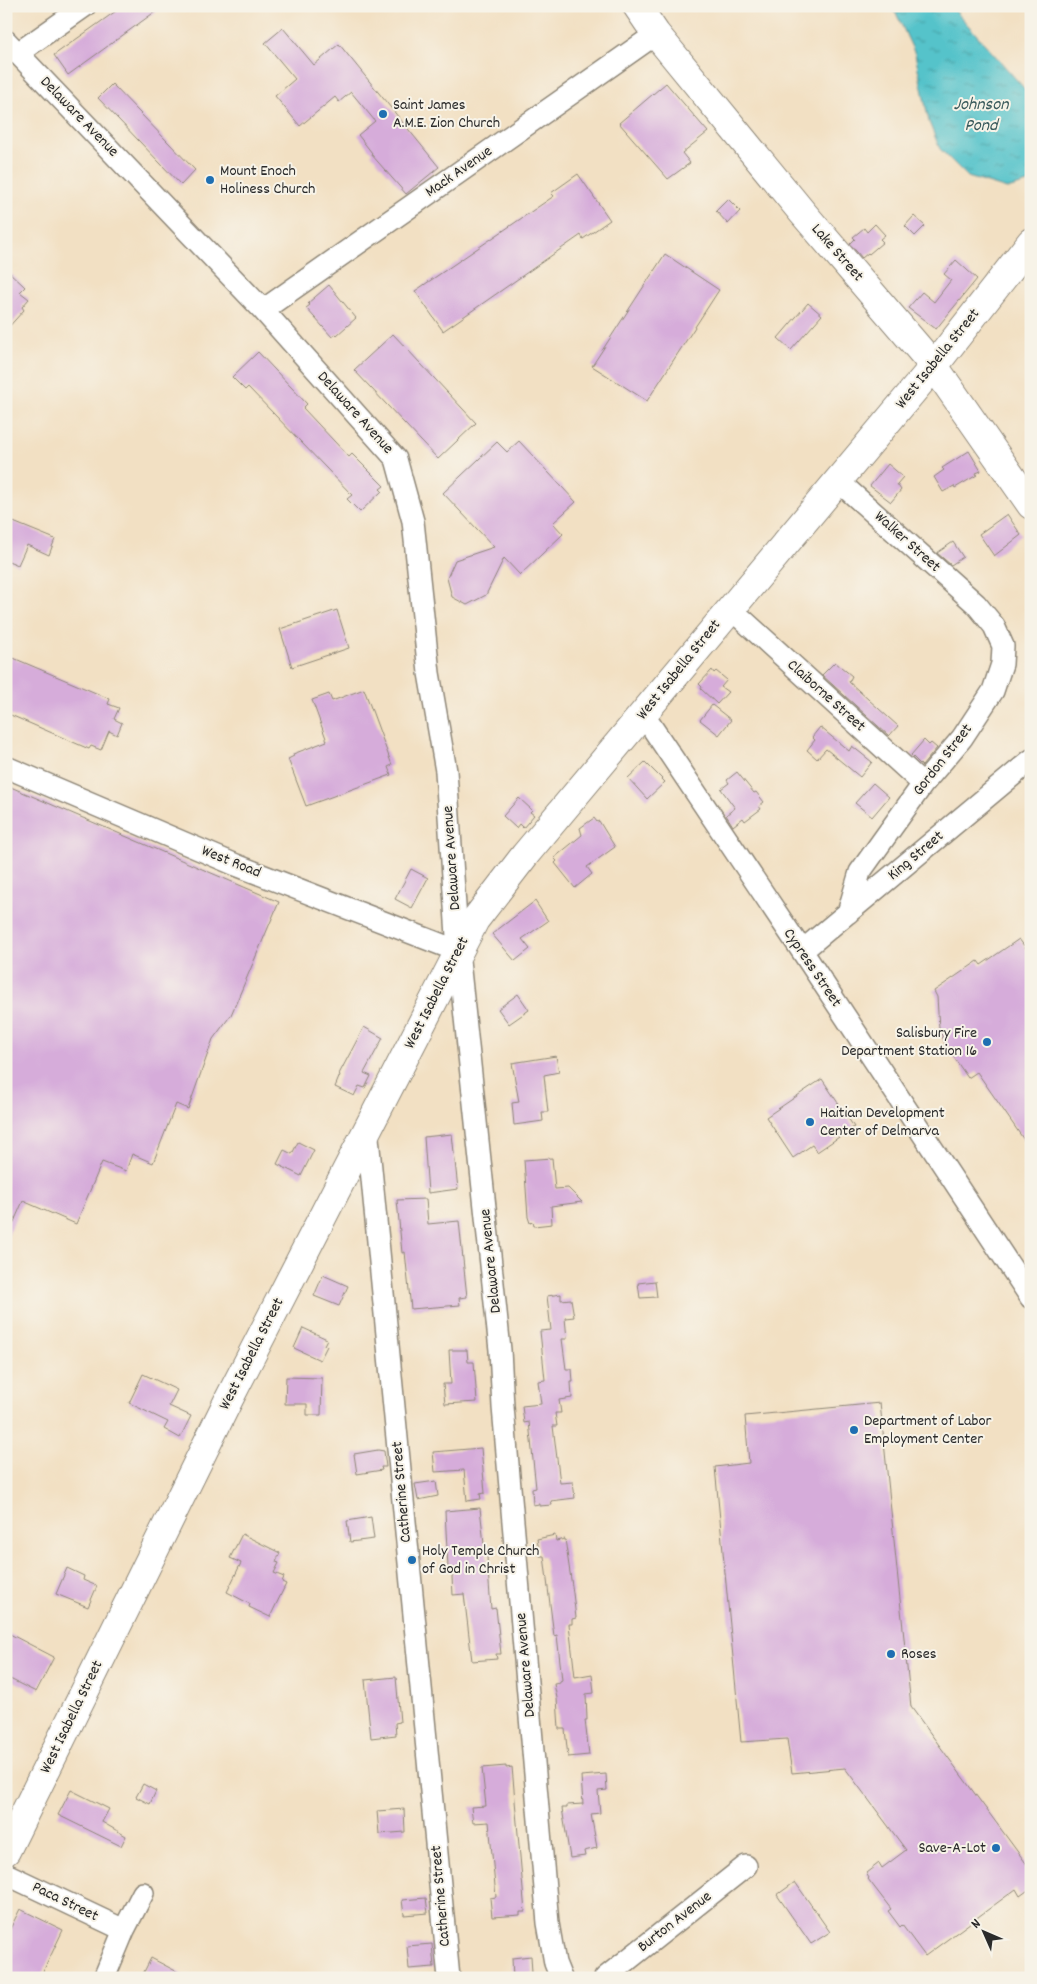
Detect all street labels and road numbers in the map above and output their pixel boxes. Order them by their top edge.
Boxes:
street label: Delaware Avenue [34,71,124,163]
street label: Mack Avenue [421,140,497,204]
street label: Lake Street [805,219,869,287]
street label: West Isabella Street [890,304,986,414]
street label: Delaware Avenue [311,366,399,460]
street label: Walker Street [869,506,945,578]
street label: West Isabella Street [631,615,727,725]
street label: Claiborne Street [781,654,871,738]
street label: Gordon Street [908,719,978,801]
street label: Delaware Avenue [437,805,467,911]
street label: King Street [883,826,949,886]
street label: West Road [198,840,264,884]
street label: Cypress Street [777,924,847,1012]
street label: West Isabella Street [399,933,475,1053]
street label: Delaware Avenue [474,1208,508,1314]
street label: West Isabella Street [214,1294,290,1414]
street label: Catherine Street [386,1440,418,1544]
street label: Delaware Avenue [510,1612,542,1718]
street label: West Isabella Street [35,1656,109,1777]
street label: Catherine Street [425,1844,457,1948]
street label: Paca Street [28,1876,102,1928]
street label: Burton Avenue [633,1886,717,1958]

